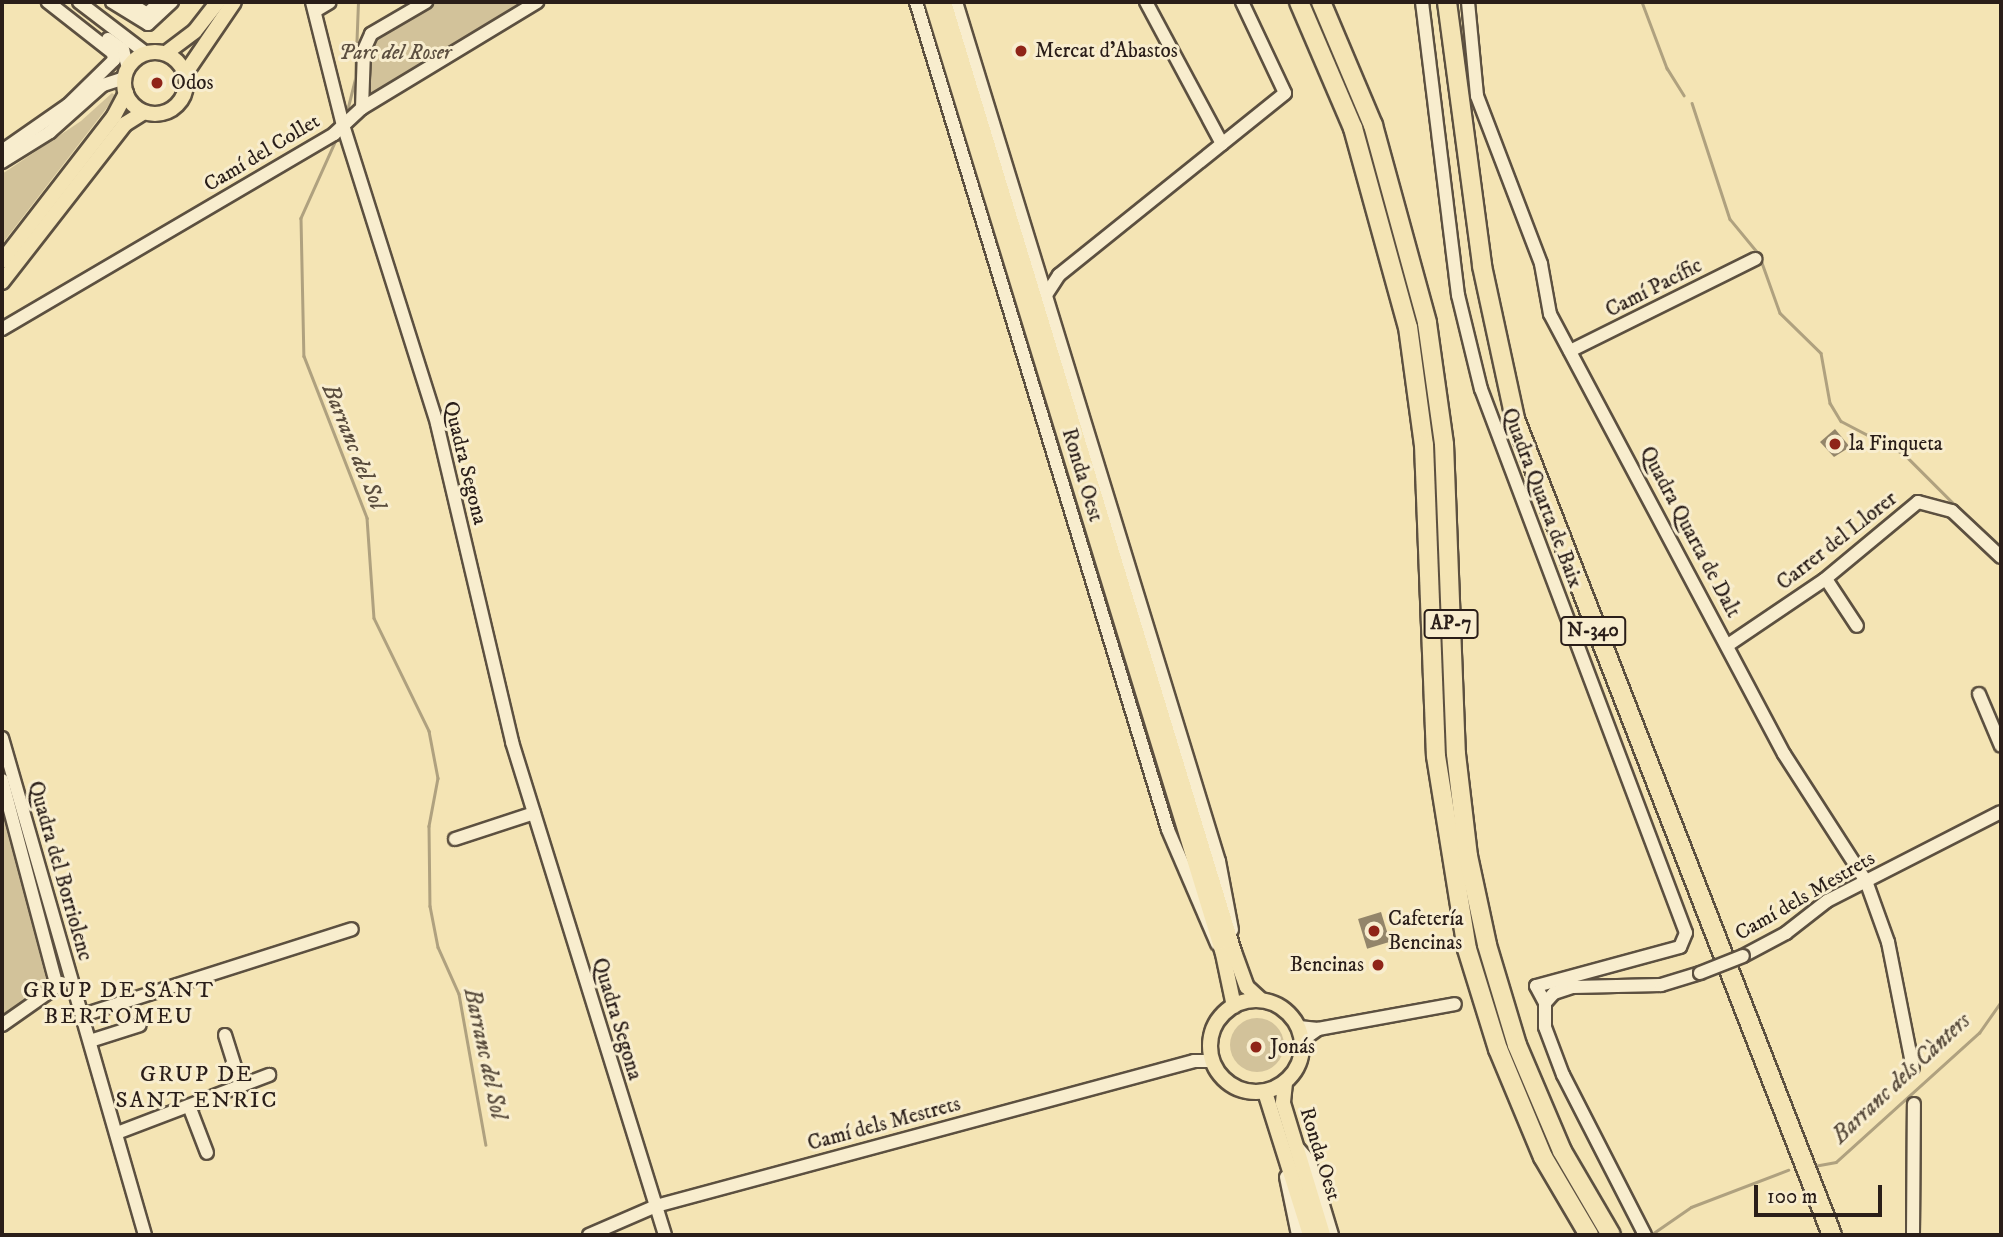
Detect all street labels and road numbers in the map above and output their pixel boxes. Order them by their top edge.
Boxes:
street label: Camí del Collet [200,109,324,197]
street label: Camí Pacífic [1601,253,1707,323]
street label: Quadra Segona [437,399,493,527]
street label: Quadra Quarta de Baix [1496,405,1588,591]
street label: Ronda Oest [1056,425,1108,525]
street label: Quadra Quarta de Dalt [1634,442,1746,622]
street label: Carrer del Llorer [1772,486,1902,596]
road number: AP-7 [1423,608,1479,639]
road number: N-340 [1560,616,1626,646]
street label: Quadra del Borriolenc [22,778,98,964]
street label: Camí dels Mestrets [1731,846,1879,946]
street label: Quadra Segona [586,955,648,1083]
street label: Camí dels Mestrets [805,1091,963,1157]
street label: Ronda Oest [1294,1104,1346,1204]

